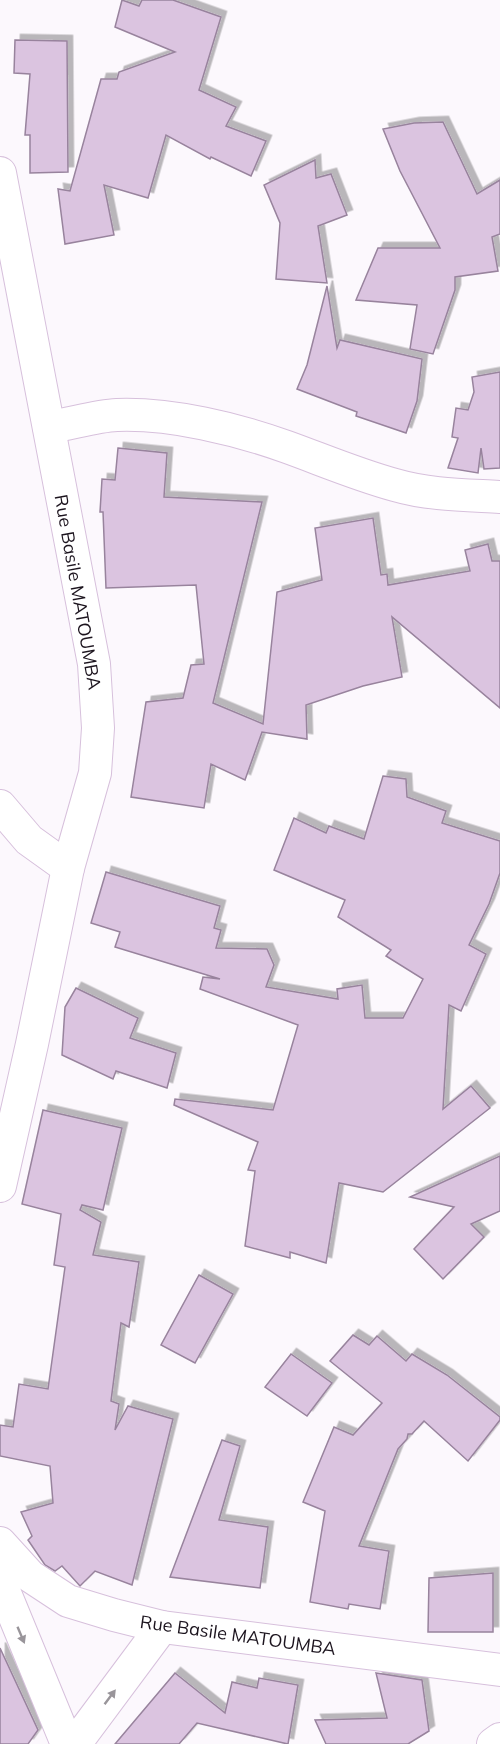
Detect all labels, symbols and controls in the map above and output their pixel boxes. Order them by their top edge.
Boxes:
street label: Rue Basile MATOUMBA [50,493,106,691]
street label: Rue Basile MATOUMBA [139,1610,337,1660]
one-way arrow [17,1627,26,1644]
one-way arrow [104,1690,116,1706]

